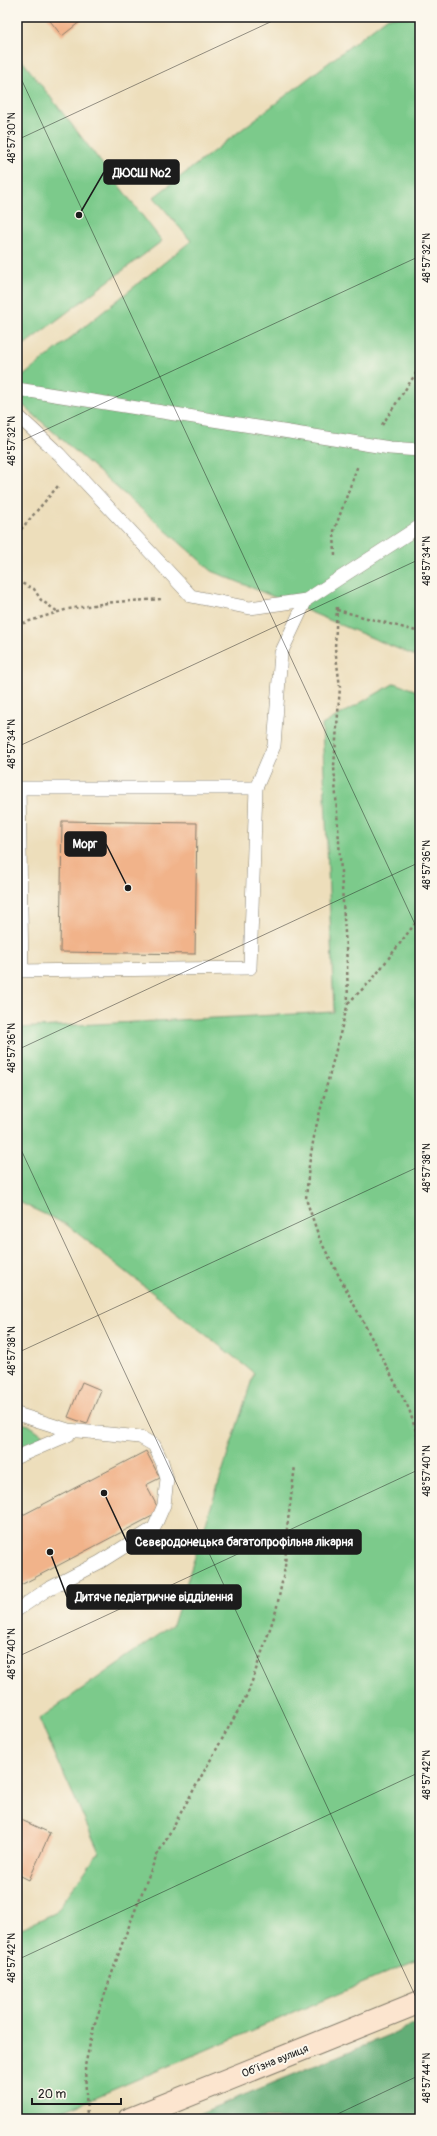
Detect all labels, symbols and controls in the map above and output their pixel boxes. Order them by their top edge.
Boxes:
text: 48°57'30"N [6,112,18,164]
callout: ДЮСШ №2 [104,160,179,184]
text: ДЮСШ №2 [112,166,172,181]
text: 48°57'32"N [421,233,433,283]
text: 48°57'32"N [6,416,18,466]
text: 48°57'34"N [421,536,433,586]
text: 48°57'34"N [6,719,18,769]
callout: Морг [65,832,106,856]
text: Морг [73,837,98,852]
text: 48°57'36"N [421,840,433,890]
text: 48°57'36"N [6,1023,18,1073]
text: 48°57'38"N [421,1143,433,1193]
text: 48°57'38"N [6,1326,18,1376]
text: 48°57'40"N [421,1445,433,1497]
callout: Сєвєродонецька багатопрофiльна лiкарня [127,1530,361,1554]
text: Сєвєродонецька багатопрофiльна лiкарня [135,1535,353,1550]
callout: Дитяче педіатричне відділення [67,1585,241,1609]
text: Дитяче педіатричне відділення [74,1590,233,1605]
text: 48°57'40"N [6,1628,18,1680]
text: 48°57'42"N [421,1750,433,1800]
text: 48°57'42"N [6,1933,18,1983]
street label: Об’їзна вулиця [240,2042,310,2080]
text: 48°57'44"N [421,2053,433,2103]
scale bar [32,2080,121,2106]
text: 20 m [38,2087,67,2102]

